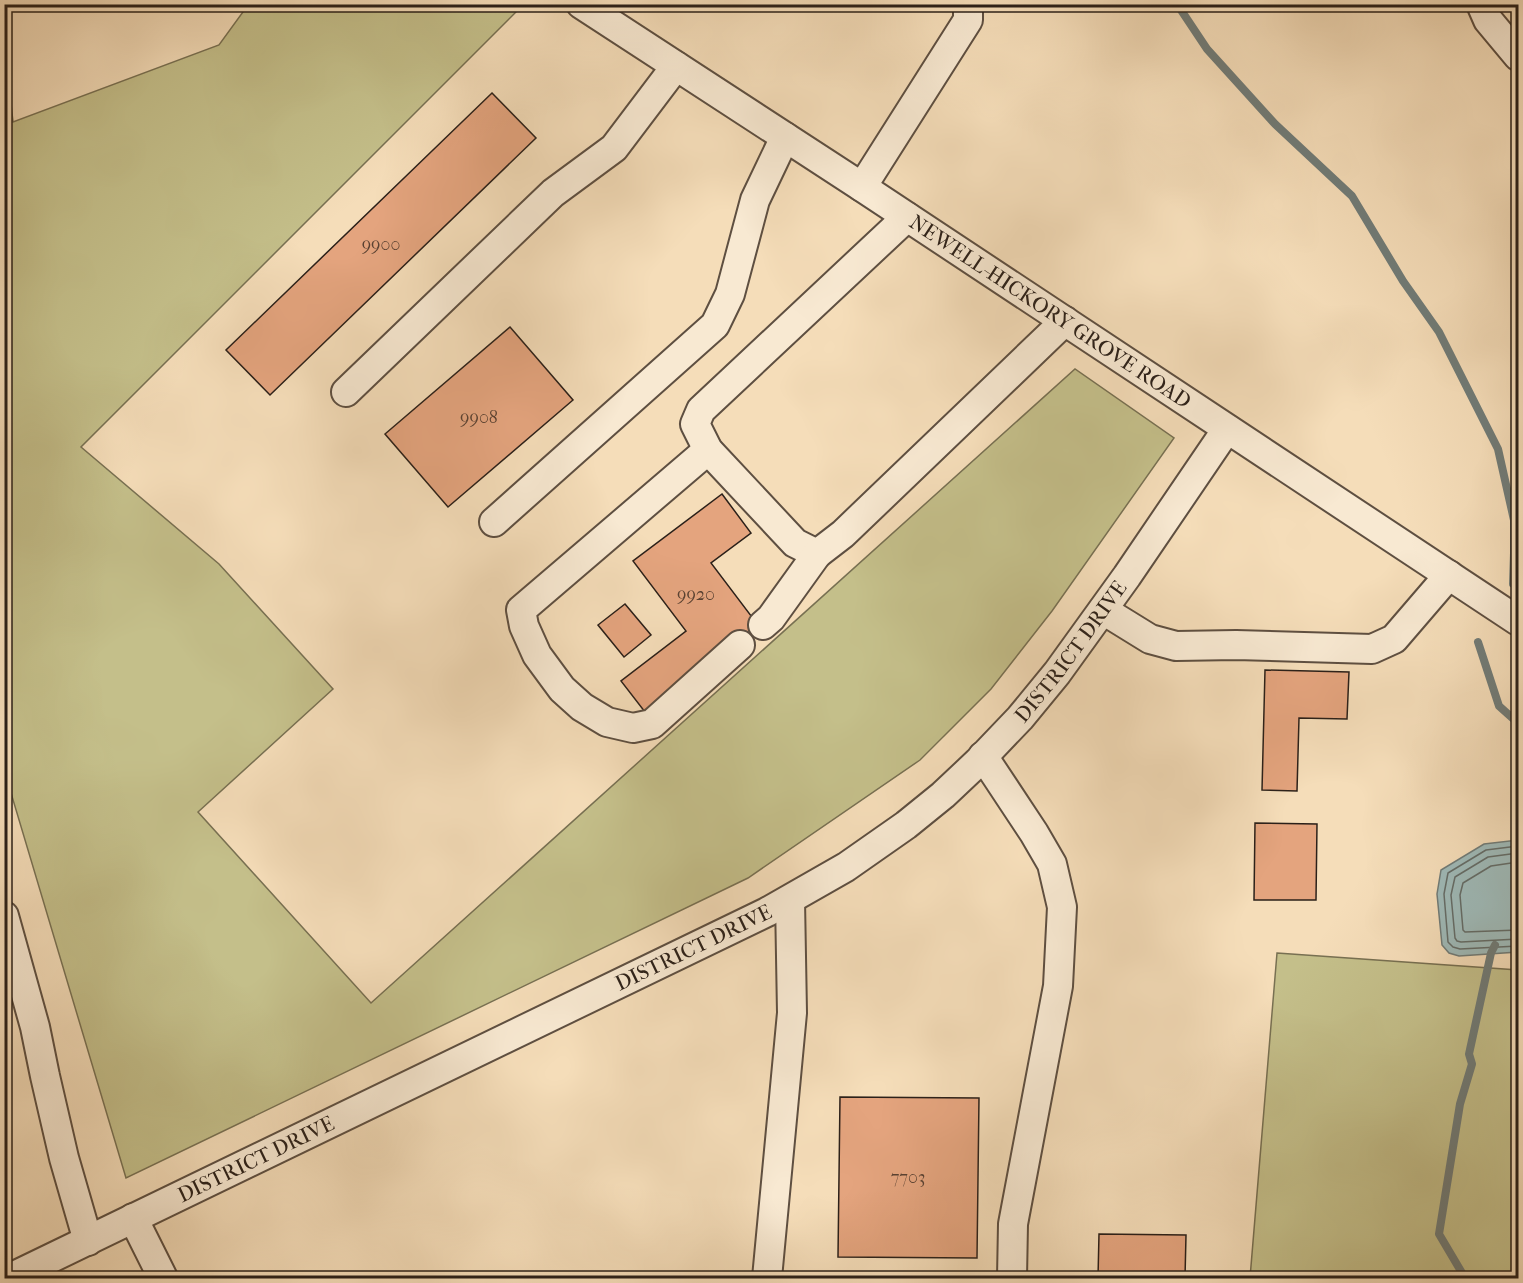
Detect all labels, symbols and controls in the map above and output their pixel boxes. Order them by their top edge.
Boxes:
street label: NEWELL-HICKORY GROVE ROAD [905,210,1196,413]
house number: 9900 [362,234,400,255]
house number: 9908 [460,407,498,428]
street label: DISTRICT DRIVE [1009,576,1132,727]
house number: 9920 [677,584,715,605]
street label: DISTRICT DRIVE [611,900,776,996]
street label: DISTRICT DRIVE [174,1111,338,1207]
house number: 7703 [891,1167,925,1188]

